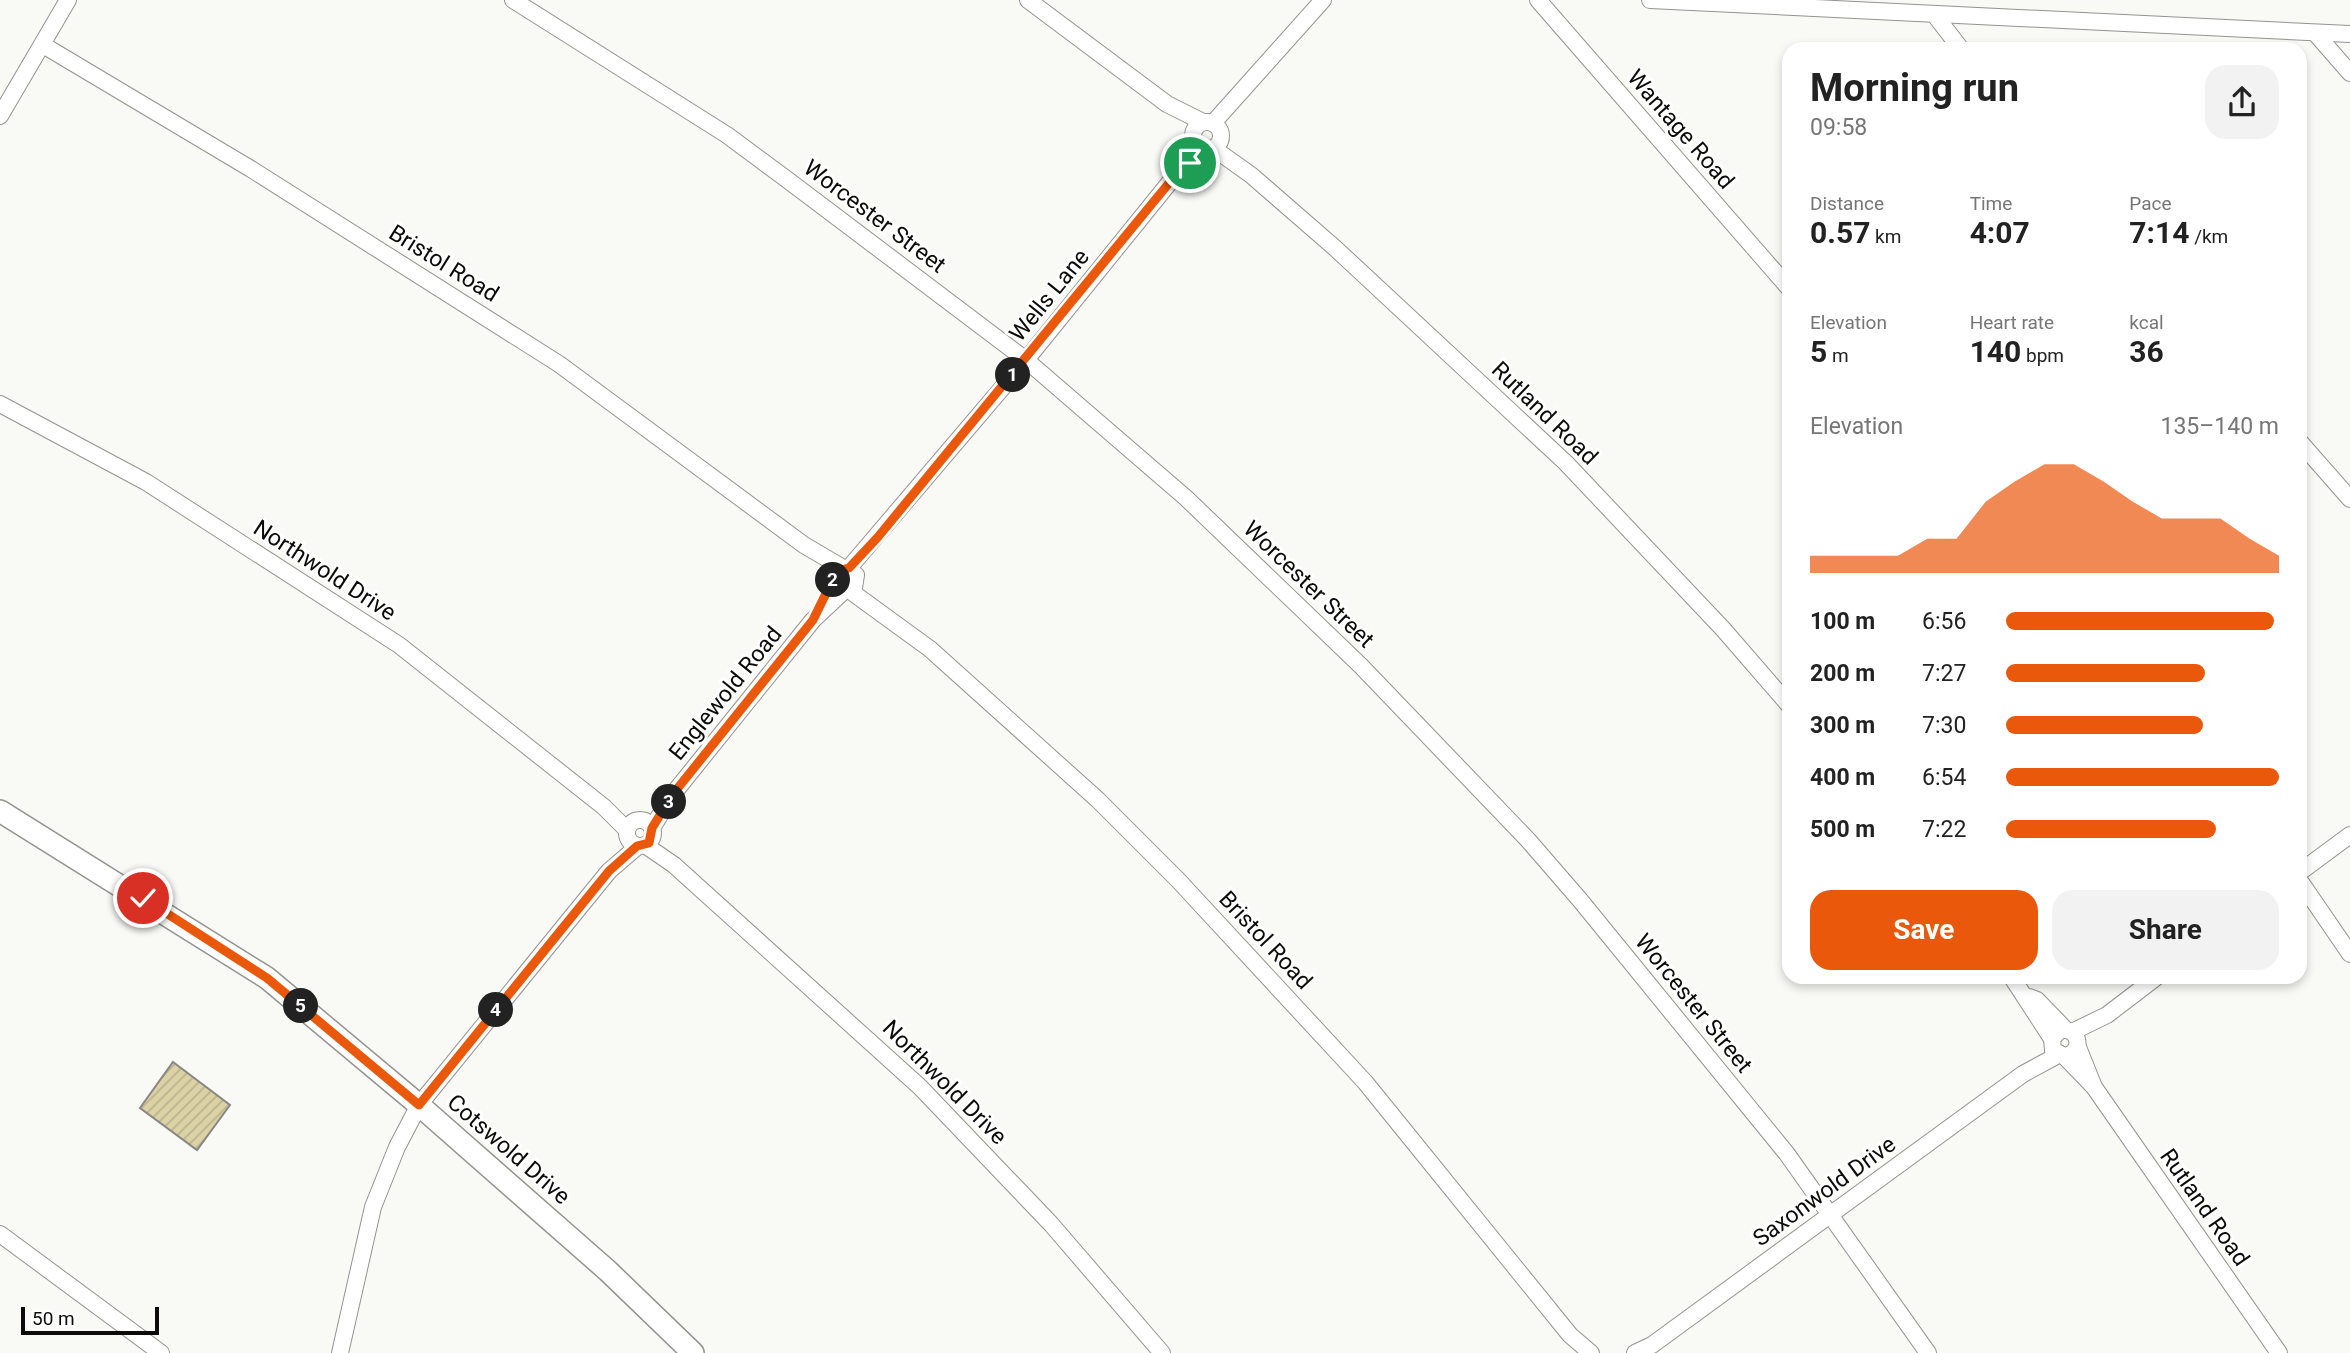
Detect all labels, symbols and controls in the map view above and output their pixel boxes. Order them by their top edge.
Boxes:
street label: Wantage Road [1622,64,1740,194]
button: share [2205,65,2279,139]
text: Morning run [1810,66,2019,110]
text: 09:58 [1810,114,1867,141]
pin [1160,133,1220,193]
icon: arrive [1171,144,1209,182]
street label: Worcester Street [798,154,951,279]
text: Distance [1810,192,1884,215]
text: Time [1970,192,2012,215]
text: Pace [2129,192,2172,215]
text: 0.57 [1810,215,1870,250]
text: 4:07 [1970,215,2030,250]
text: 7:14 [2129,215,2189,250]
street label: Bristol Road [384,219,504,308]
text: km [1870,225,1901,248]
text: /km [2189,225,2228,248]
street label: Wells Lane [1004,244,1095,347]
text: Elevation [1810,311,1887,334]
text: Heart rate [1970,311,2054,334]
text: kcal [2129,311,2164,334]
text: 5 [1810,334,1827,369]
text: 140 [1970,334,2021,369]
text: 36 [2129,334,2164,369]
text: m [1827,344,1849,367]
text: bpm [2021,344,2064,367]
street label: Rutland Road [1486,356,1603,471]
pin: 1 [996,358,1030,392]
text: 1 [1007,363,1018,386]
text: Elevation [1810,413,1903,440]
text: 135–140 m [2160,413,2279,440]
street label: Northwold Drive [248,514,401,627]
street label: Worcester Street [1238,515,1379,653]
pin: 2 [816,562,850,598]
text: 2 [827,568,838,591]
text: 100 m [1810,608,1875,635]
text: 6:56 [1922,608,1966,635]
street label: Englewold Road [663,621,787,766]
text: 200 m [1810,660,1875,687]
text: 7:27 [1922,660,1966,687]
text: 300 m [1810,712,1875,739]
text: 7:30 [1922,712,1966,739]
text: 400 m [1810,764,1875,791]
text: 6:54 [1922,764,1966,791]
pin: 3 [652,784,686,820]
text: 3 [663,790,674,813]
text: 500 m [1810,816,1875,843]
text: 7:22 [1922,816,1966,843]
pin [113,868,173,928]
icon: check [124,879,162,917]
street label: Bristol Road [1213,886,1318,995]
button: Save [1810,890,2038,970]
button: Share [2052,890,2279,970]
street label: Worcester Street [1629,928,1758,1078]
pin: 5 [284,988,318,1024]
pin: 4 [478,992,514,1028]
text: 5 [295,994,306,1017]
text: 4 [490,998,501,1021]
street label: Northwold Drive [877,1015,1012,1150]
street label: Cotswold Drive [442,1089,576,1210]
street label: Saxonwold Drive [1748,1131,1901,1252]
street label: Rutland Road [2154,1144,2255,1271]
scale bar [21,1304,159,1336]
text: 50 m [32,1307,75,1330]

